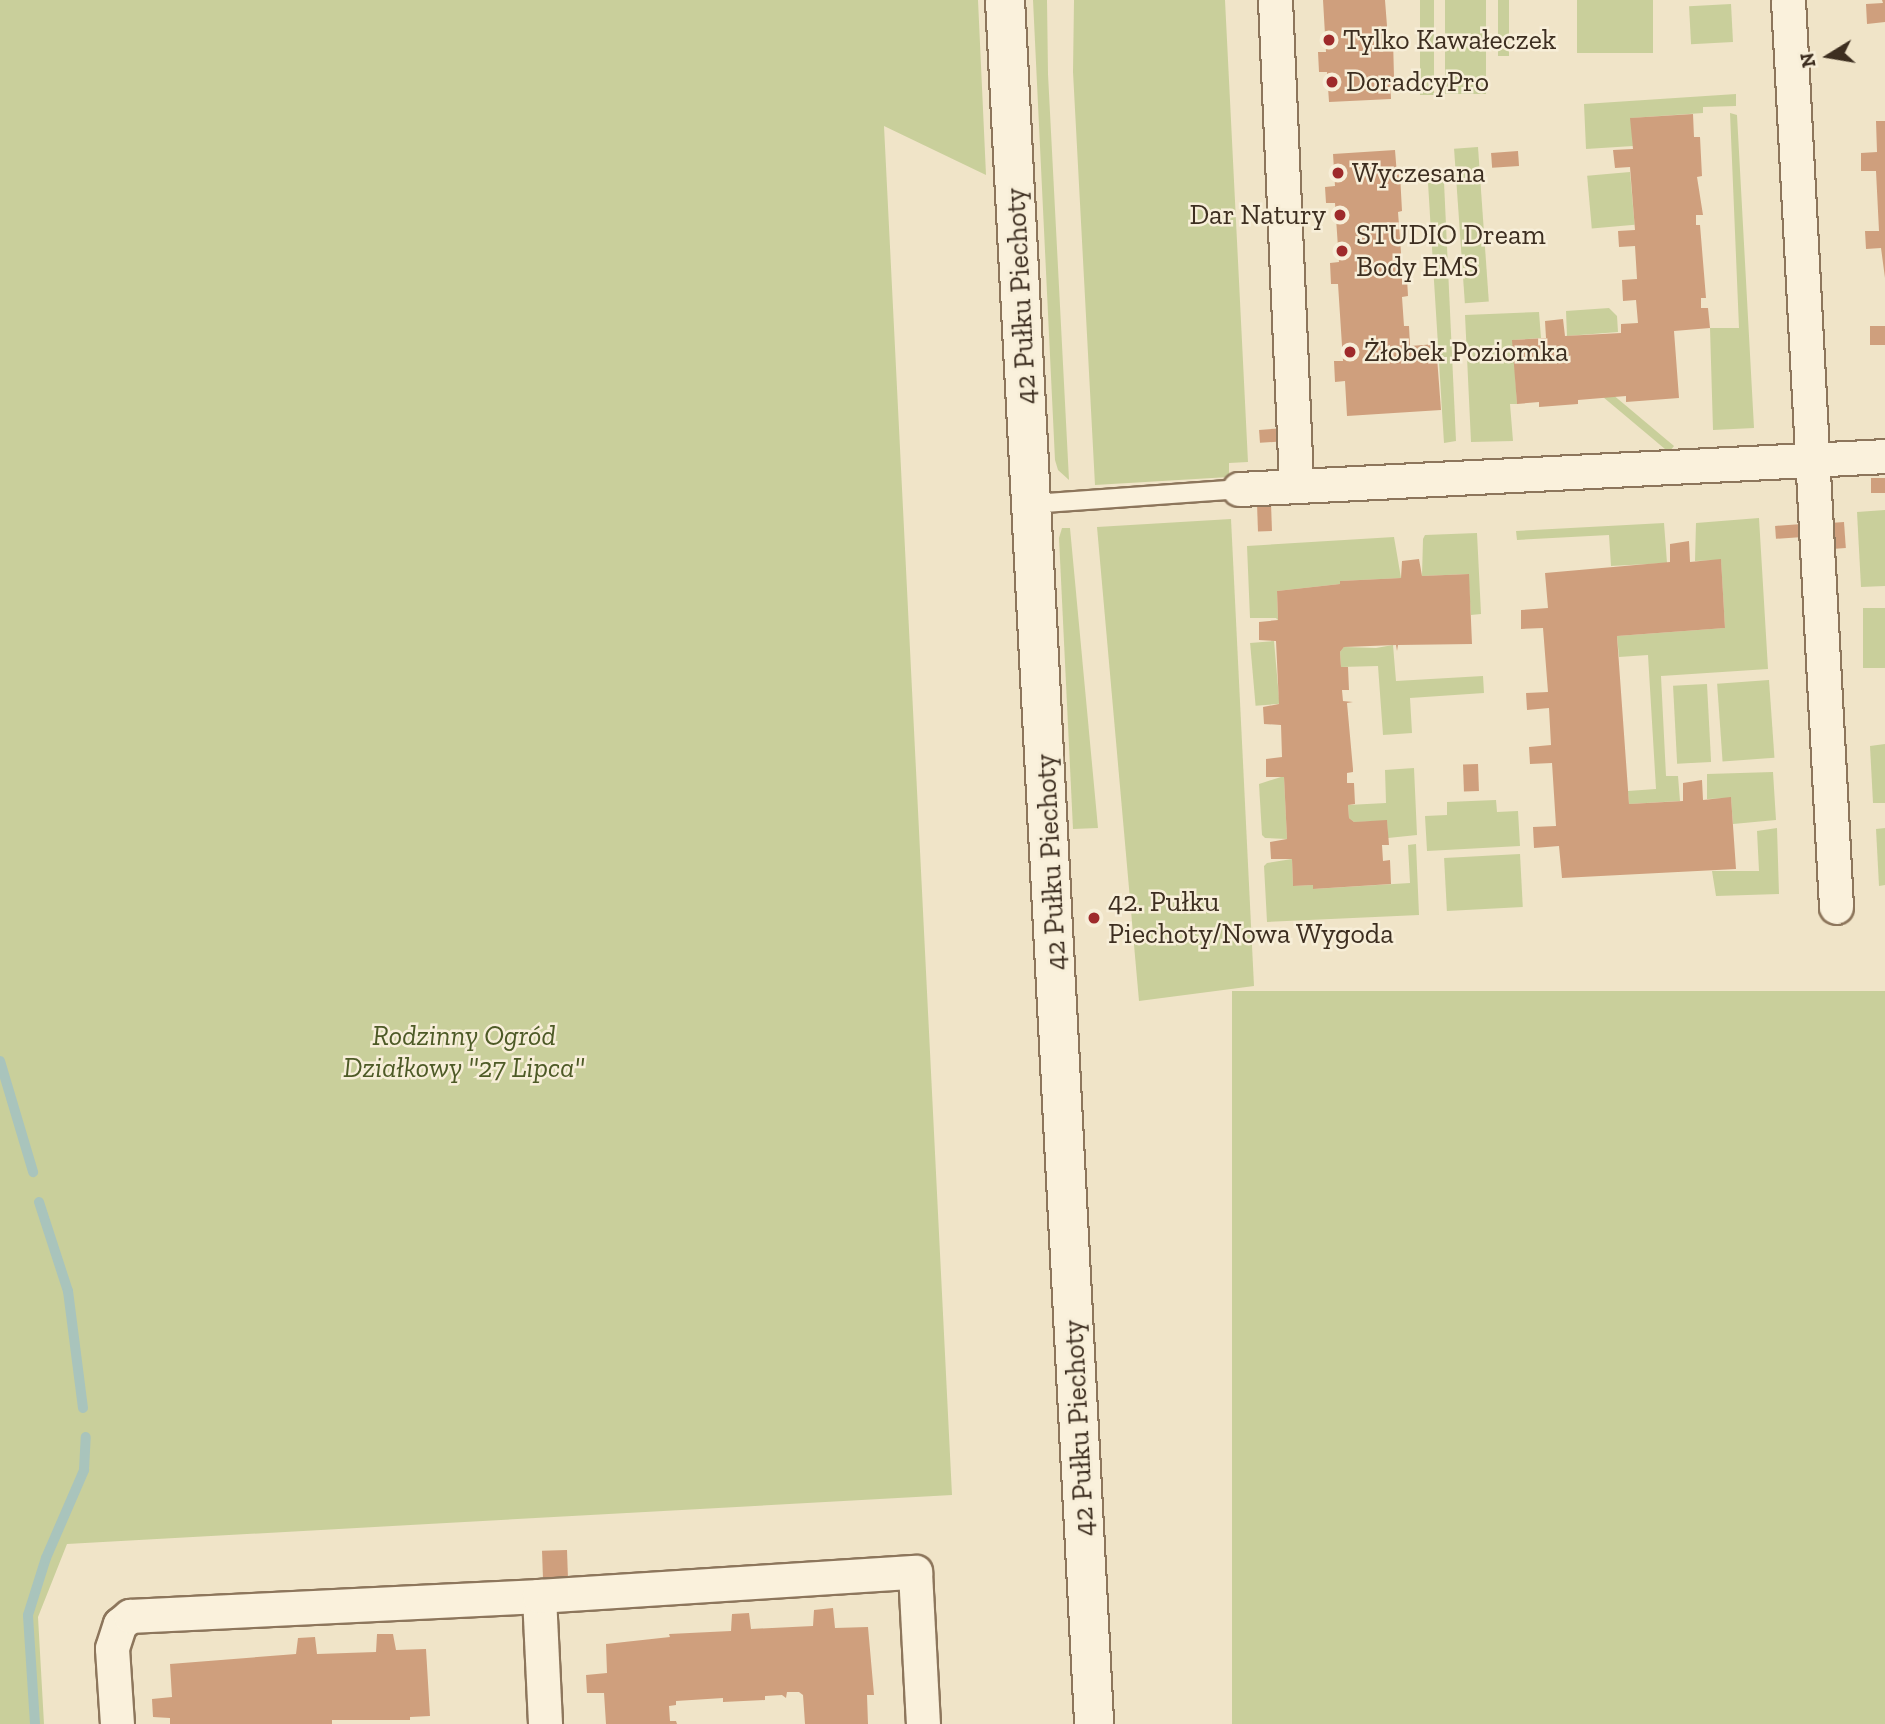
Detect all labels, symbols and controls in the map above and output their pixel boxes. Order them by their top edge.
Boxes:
north arrow [1794,21,1864,91]
place label: Tylko Kawałeczek [1343,23,1556,57]
marker: Tylko Kawałeczek [1321,32,1337,48]
text: N [1795,51,1821,69]
place label: DoradcyPro [1346,65,1489,99]
marker: DoradcyPro [1324,74,1340,90]
place label: Wyczesana [1352,156,1486,190]
marker: Wyczesana [1330,165,1346,181]
street label: 42 Pułku Piechoty [999,187,1043,405]
place label: Dar Natury [1189,198,1326,232]
marker: Dar Natury [1332,207,1348,223]
place label: STUDIO Dream Body EMS [1356,218,1546,284]
marker: STUDIO Dream Body EMS [1334,243,1350,259]
place label: Żłobek Poziomka [1364,335,1568,369]
marker: Żłobek Poziomka [1342,344,1358,360]
street label: 42 Pułku Piechoty [1029,753,1073,971]
place label: 42. Pułku Piechoty/Nowa Wygoda [1108,885,1395,951]
marker: 42. Pułku Piechoty/Nowa Wygoda [1086,910,1102,926]
park label: Rodzinny Ogród Działkowy "27 Lipca" [343,1019,585,1085]
street label: 42 Pułku Piechoty [1057,1319,1101,1537]

